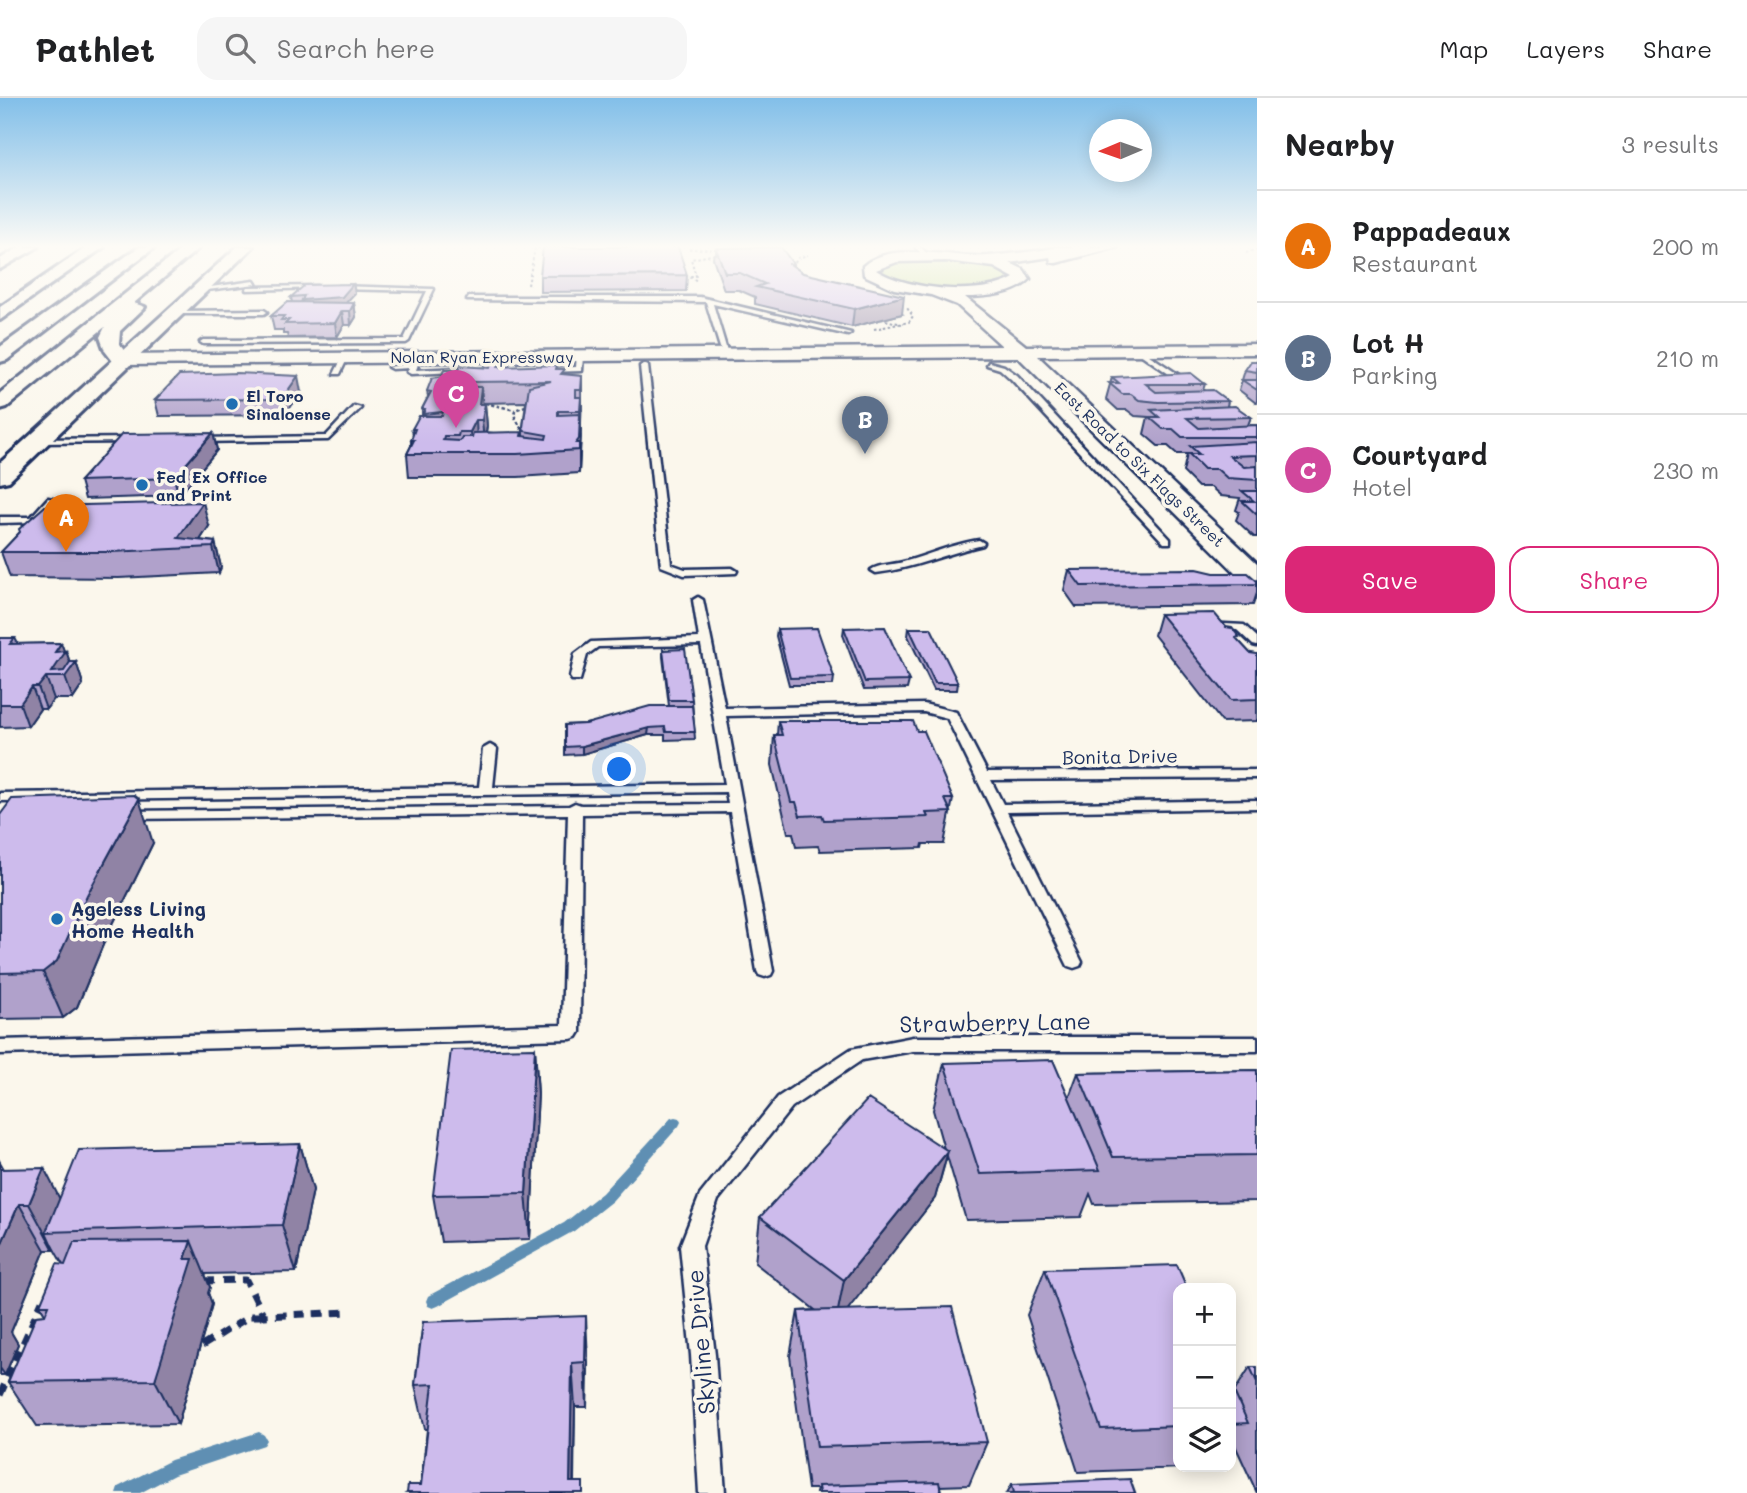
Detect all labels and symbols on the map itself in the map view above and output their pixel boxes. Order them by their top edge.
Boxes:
north arrow [1089,119,1152,182]
street label: Nolan Ryan Expressway [390,346,574,367]
pin: C [433,370,479,428]
street label: East Road to Six Flags Street [1050,377,1230,551]
place label: El Toro Sinaloense [246,385,331,424]
marker: El Toro Sinaloense [224,396,240,412]
pin: B [842,396,888,454]
place label: Fed Ex Office and Print [156,466,267,505]
marker: Fed Ex Office and Print [134,477,150,493]
pin: A [43,494,89,552]
street label: Bonita Drive [1062,742,1178,770]
your location [602,752,636,786]
place label: Ageless Living Home Health [71,896,206,943]
marker: Ageless Living Home Health [49,911,65,927]
street label: Strawberry Lane [899,1005,1091,1039]
street label: Skyline Drive [679,1268,721,1416]

